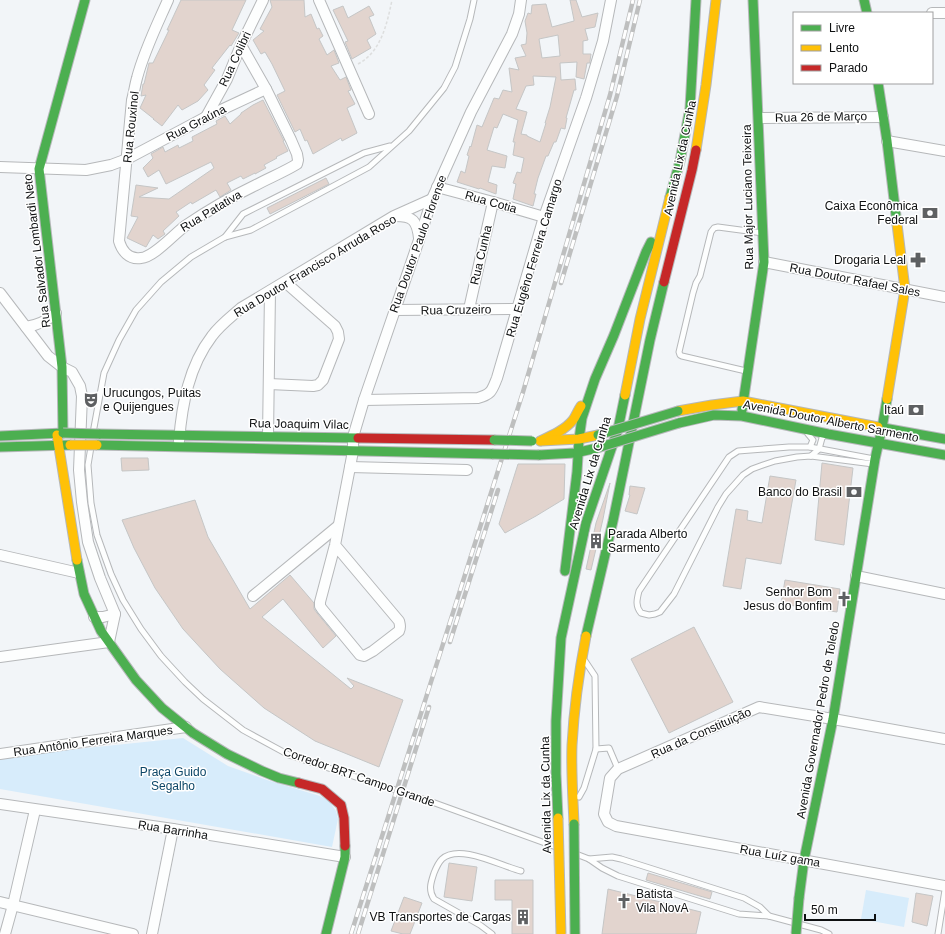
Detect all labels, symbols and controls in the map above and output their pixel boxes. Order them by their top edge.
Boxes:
legend [793,12,933,84]
text: Livre [829,21,855,35]
street label: Rua Colibri [216,29,254,89]
text: Lento [829,41,859,55]
text: Parado [829,61,868,75]
street label: Rua Rouxinol [120,90,142,164]
street label: Avenida Lix da Cunha [661,99,699,217]
street label: Rua Graúna [164,102,229,144]
street label: Rua 26 de Março [775,109,867,125]
street label: Rua Major Luciano Teixeira [740,124,756,270]
street label: Rua Salvador Lombardi Neto [21,173,53,329]
street label: Rua Doutor Paulo Florense [387,173,450,315]
street label: Rua Eugêno Ferreira Camargo [503,177,565,339]
street label: Rua Patativa [178,187,244,235]
street label: Rua Cotia [463,188,519,216]
place label: Caixa Econômica Federal [825,199,918,227]
bank icon: Caixa Econômica Federal [921,204,939,222]
street label: Rua Doutor Francisco Arruda Roso [231,212,399,320]
street label: Rua Cunha [467,224,495,286]
pharmacy icon: Drogaria Leal [909,251,927,269]
place label: Drogaria Leal [834,253,906,267]
street label: Rua Doutor Rafael Sales [789,260,921,300]
street label: Rua Cruzeiro [421,302,492,318]
place label: Urucungos, Puitas e Quijengues [103,386,201,414]
theatre icon: Urucungos, Puitas e Quijengues [82,391,100,409]
street label: Avenida Doutor Alberto Sarmento [742,397,920,445]
bank icon: Itaú [907,401,925,419]
place label: Itaú [884,403,904,417]
street label: Avenida Lix da Cunha [566,415,614,531]
street label: Rua Joaquim Vilac [249,416,349,432]
bank icon: Banco do Brasil [845,483,863,501]
place label: Banco do Brasil [758,485,842,499]
place label: Parada Alberto Sarmento [608,527,688,555]
building icon: Parada Alberto Sarmento [587,532,605,550]
place label: Senhor Bom Jesus do Bonfim [743,585,832,613]
church icon: Senhor Bom Jesus do Bonfim [835,590,853,608]
street label: Avenida Governador Pedro de Toledo [794,620,842,820]
street label: Rua da Constituição [649,704,753,761]
street label: Rua Antônio Ferreira Marques [12,723,174,759]
street label: Avenida Lix da Cunha [538,736,554,854]
street label: Corredor BRT Campo Grande [281,744,437,810]
park label: Praça Guido Segalho [140,765,207,793]
street label: Rua Barrinha [137,818,209,842]
street label: Rua Luíz gama [739,842,822,870]
place label: Batista Vila NovA [636,887,688,915]
church icon: Batista Vila NovA [615,892,633,910]
scale bar [805,896,875,922]
text: 50 m [811,903,838,917]
building icon: VB Transportes de Cargas [514,908,532,926]
place label: VB Transportes de Cargas [370,910,511,924]

